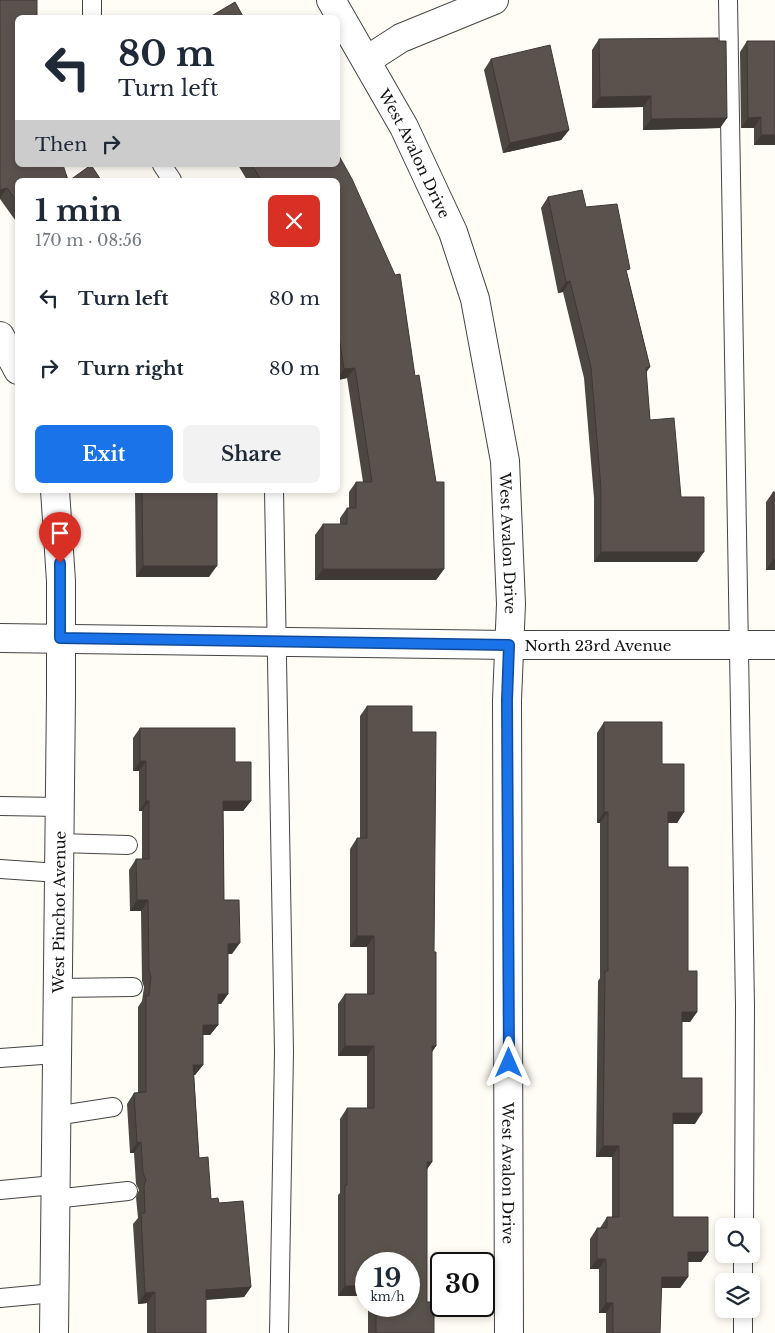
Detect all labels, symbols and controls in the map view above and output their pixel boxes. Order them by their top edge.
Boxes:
text: 80 m [118,32,215,75]
icon: left [35,35,100,100]
text: Turn left [118,75,218,102]
street label: West Avalon Drive [374,85,455,221]
icon: right [97,130,125,158]
text: Then [35,133,87,156]
text: 1 min [35,192,122,229]
button: close [268,195,320,247]
text: 170 m · 08:56 [35,230,142,250]
icon: left [35,284,63,312]
text: Turn left [78,287,169,310]
text: 80 m [269,287,320,310]
icon: right [35,354,63,382]
text: Turn right [78,357,184,380]
text: 80 m [269,357,320,380]
button: Exit [35,425,173,483]
button: Share [183,425,320,483]
street label: West Avalon Drive [496,471,521,614]
pin [39,512,81,563]
icon: arrive [46,519,74,547]
street label: North 23rd Avenue [524,636,671,655]
street label: West Pinchot Avenue [48,831,69,994]
position arrow [482,1036,534,1088]
street label: West Avalon Drive [499,1101,518,1244]
map controls [715,1218,760,1318]
button: search [715,1218,760,1263]
speed limit sign: 30 [430,1252,495,1317]
text: 19 [374,1263,401,1294]
button: layers [715,1273,760,1318]
text: km/h [370,1289,405,1304]

